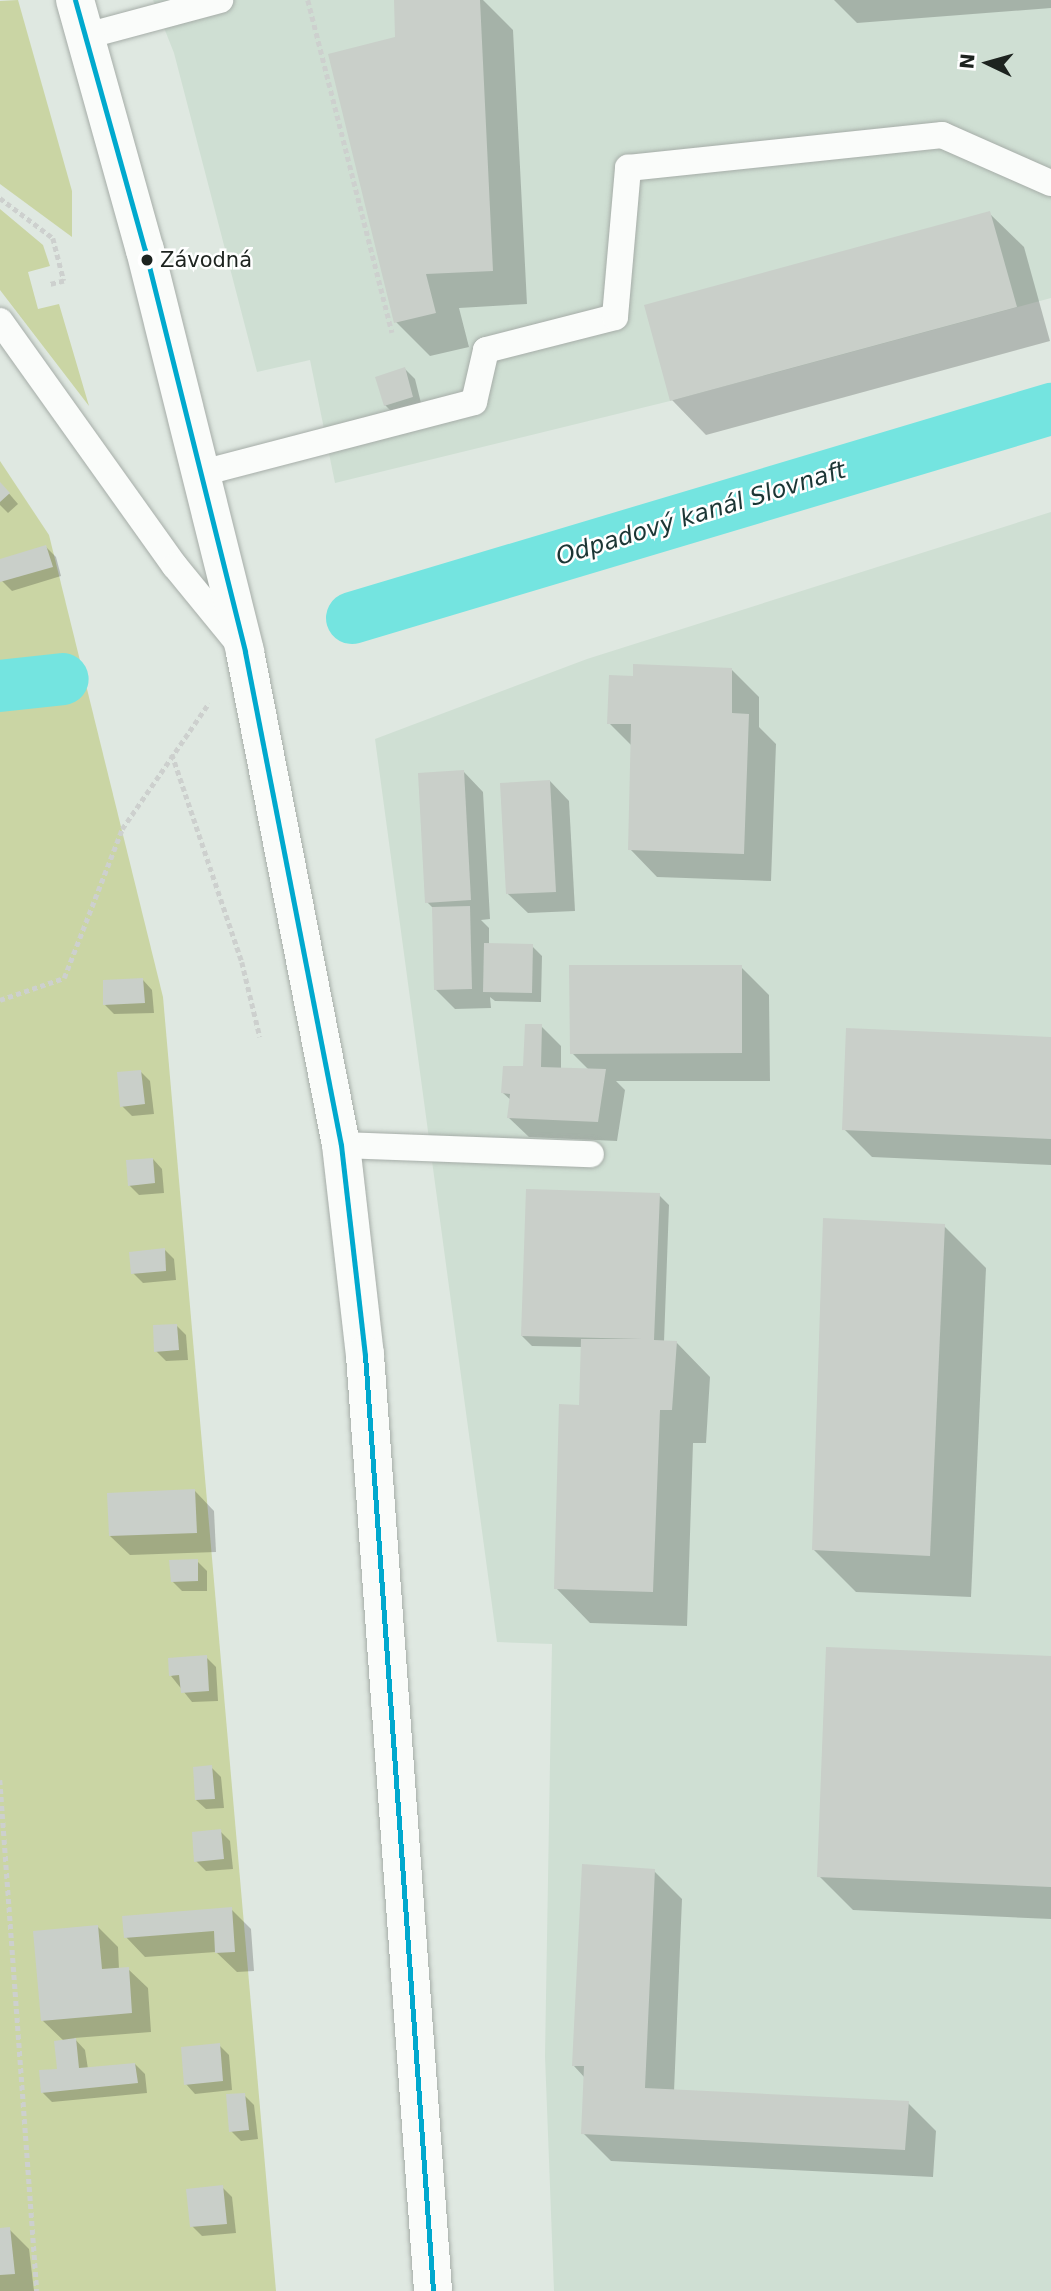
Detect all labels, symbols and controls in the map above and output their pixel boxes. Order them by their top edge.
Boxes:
north arrow [953,28,1023,98]
text: N [955,52,979,70]
place label: Závodná [160,247,252,273]
marker: Závodná [140,253,154,267]
water label: Odpadový kanál Slovnaft [553,456,849,572]

